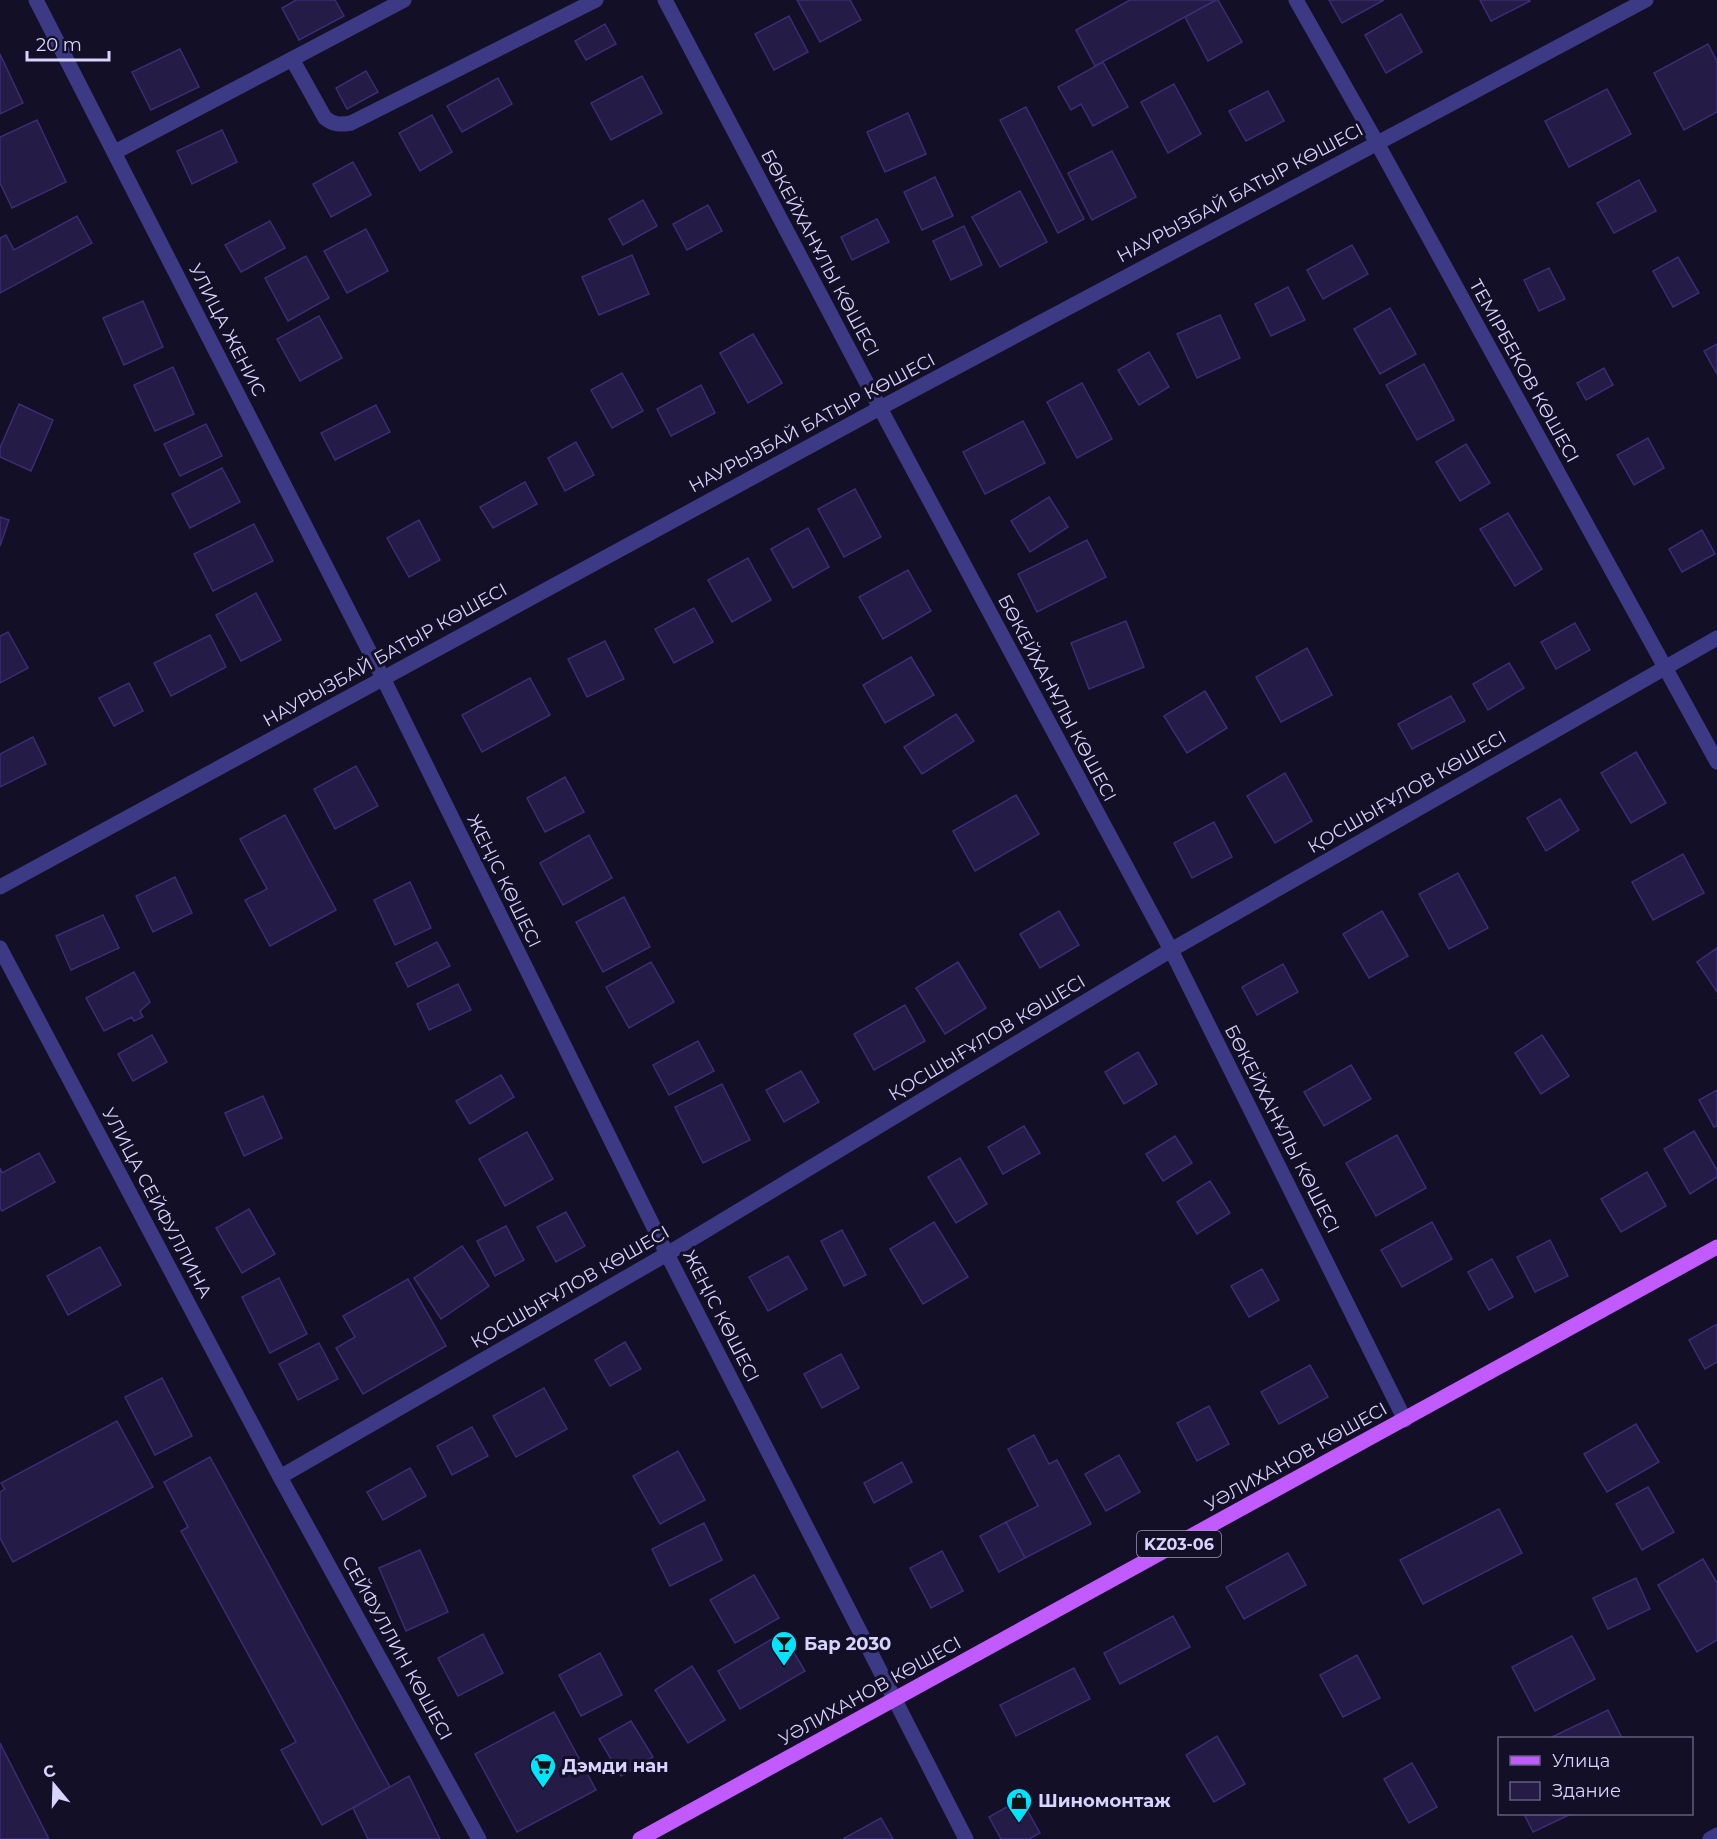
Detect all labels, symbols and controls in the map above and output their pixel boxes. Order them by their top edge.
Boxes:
scale bar [27,24,110,62]
text: 20 m [36,34,82,56]
street label: НАУРЫЗБАЙ БАТЫР КӨШЕСІ [1113,119,1367,267]
street label: БӨКЕЙХАНҰЛЫ КӨШЕСІ [756,146,884,360]
street label: УЛИЦА ЖЕНИС [184,260,270,400]
street label: ТЕМІРБЕКОВ КӨШЕСІ [1464,276,1584,466]
street label: НАУРЫЗБАЙ БАТЫР КӨШЕСІ [685,349,939,497]
street label: НАУРЫЗБАЙ БАТЫР КӨШЕСІ [259,578,511,732]
street label: БӨКЕЙХАНҰЛЫ КӨШЕСІ [993,591,1121,805]
street label: ҚОСШЫҒҰЛОВ КӨШЕСІ [1304,726,1510,858]
street label: ЖЕҢІС КӨШЕСІ [462,811,546,951]
street label: ҚОСШЫҒҰЛОВ КӨШЕСІ [885,970,1089,1106]
street label: БӨКЕЙХАНҰЛЫ КӨШЕСІ [1220,1021,1344,1237]
street label: УЛИЦА СЕЙФУЛЛИНА [97,1104,217,1302]
street label: ҚОСШЫҒҰЛОВ КӨШЕСІ [467,1221,673,1353]
street label: ЖЕҢІС КӨШЕСІ [678,1246,764,1386]
street label: УӘЛИХАНОВ КӨШЕСІ [1201,1398,1391,1516]
road number: KZ03-06 [1137,1531,1221,1557]
street label: СЕЙФУЛЛИН КӨШЕСІ [337,1552,457,1744]
bar icon: Бар 2030 [769,1629,799,1667]
street label: УӘЛИХАНОВ КӨШЕСІ [775,1632,965,1750]
place label: Бар 2030 [804,1633,891,1655]
legend [1498,1737,1693,1815]
text: Улица [1552,1750,1610,1772]
supermarket icon: Дэмди нан [528,1751,558,1789]
north arrow [24,1755,84,1815]
place label: Дэмди нан [562,1755,669,1777]
text: С [41,1760,58,1782]
text: Здание [1552,1780,1621,1802]
shop icon: Шиномонтаж [1004,1786,1034,1824]
place label: Шиномонтаж [1038,1790,1171,1812]

